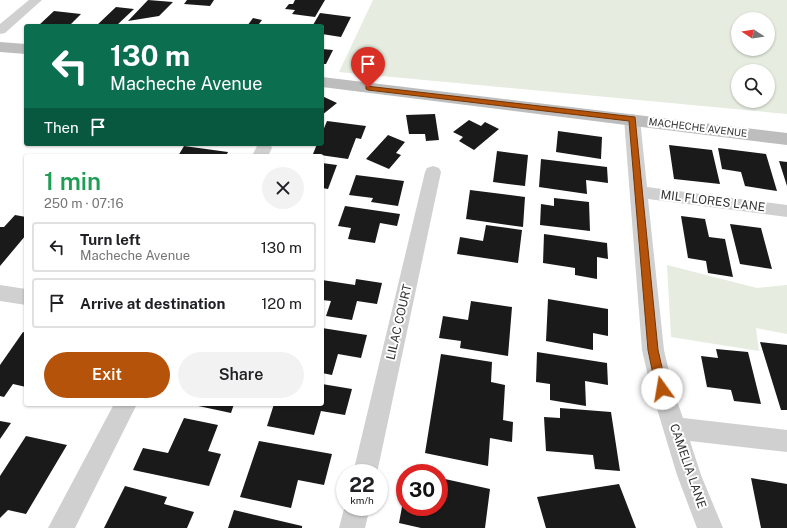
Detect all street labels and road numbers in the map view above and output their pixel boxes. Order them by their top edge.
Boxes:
street label: MACHECHE AVENUE [648,115,748,139]
street label: MIL FLORES LANE [660,188,766,214]
street label: LILAC COURT [384,283,414,361]
street label: CAMELIA LANE [667,422,709,510]

